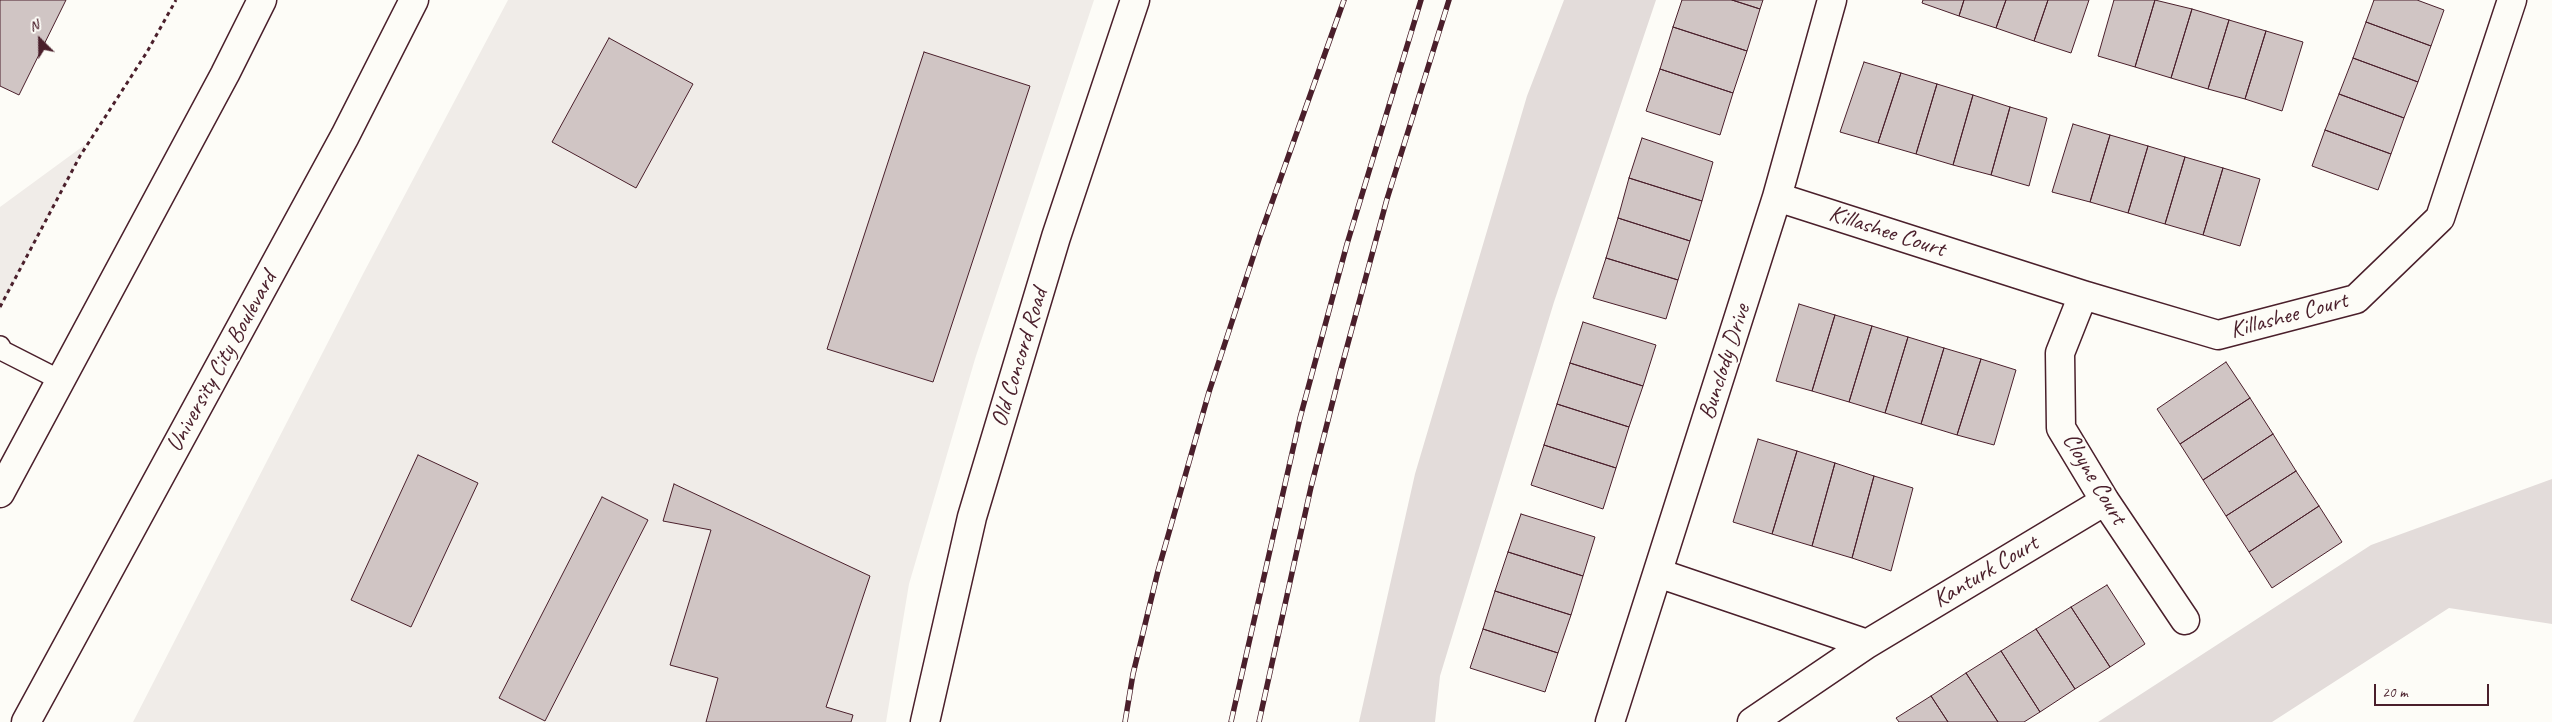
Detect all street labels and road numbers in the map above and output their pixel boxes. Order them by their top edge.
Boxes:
street label: Killashee Court [1825,200,1949,264]
street label: University City Boulevard [160,267,284,457]
street label: Old Concord Road [985,285,1055,431]
street label: Killashee Court [2227,287,2351,345]
street label: Bunclody Drive [1693,301,1757,423]
street label: Cloyne Court [2055,428,2133,530]
street label: Kanturk Court [1928,529,2044,615]

